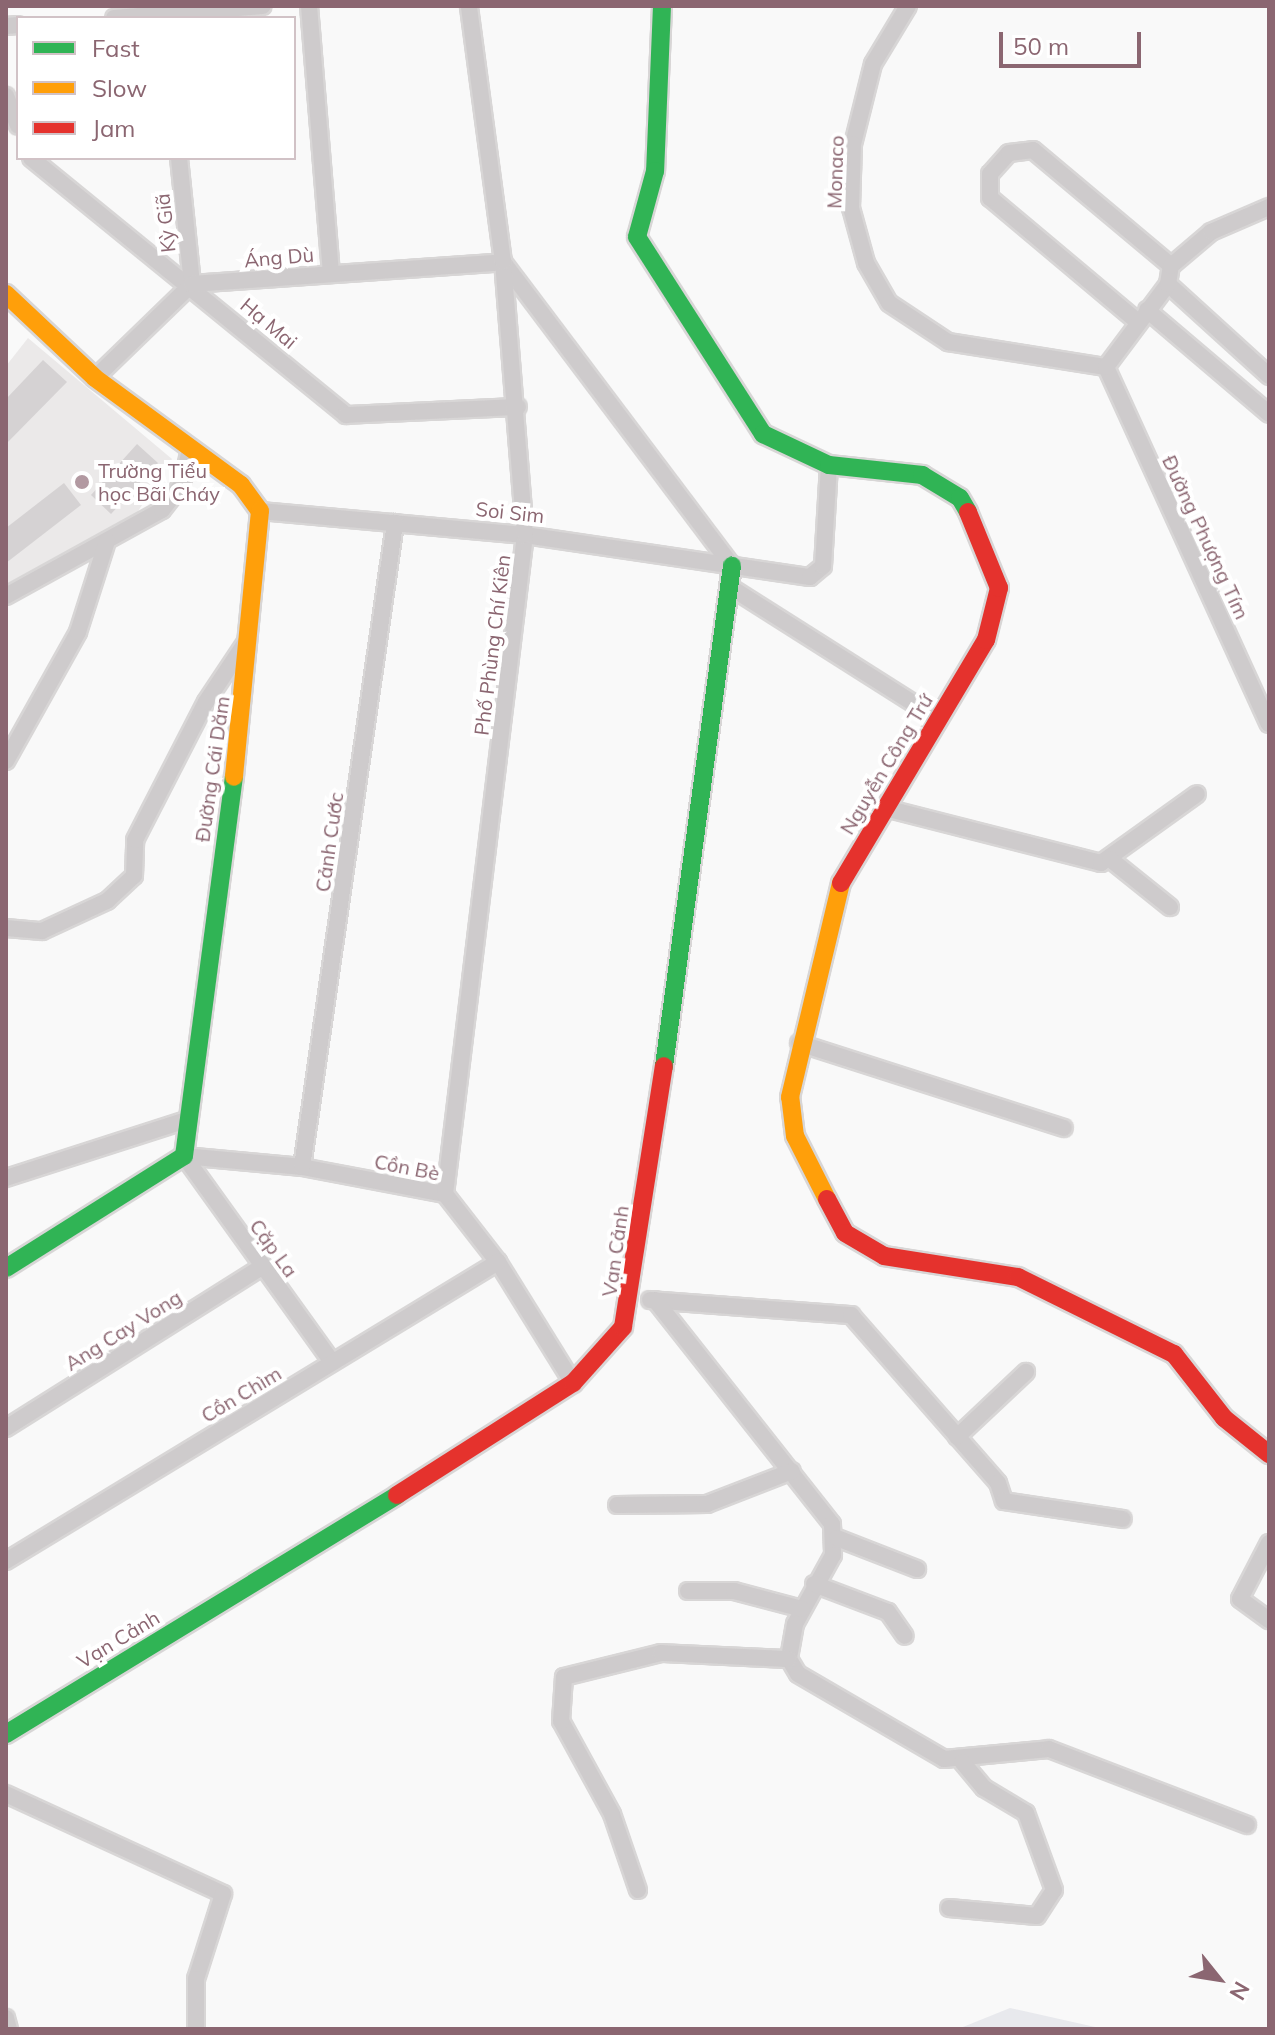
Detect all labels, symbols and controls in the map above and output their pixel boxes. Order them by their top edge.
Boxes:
legend [16,16,296,160]
scale bar [1003,16,1145,66]
text: 50 m [1013,31,1069,61]
text: Fast [92,33,140,63]
text: Slow [92,73,147,103]
text: Jam [92,113,135,143]
street label: Monaco [822,135,848,209]
street label: Kỳ Giã [150,192,180,254]
street label: Áng Dù [243,242,315,272]
street label: Hạ Mai [236,292,302,354]
street label: Đường Phượng Tím [1158,451,1254,623]
place label: Trường Tiểu học Bãi Cháy [98,458,220,505]
marker: Trường Tiểu học Bãi Cháy [73,473,91,491]
street label: Soi Sim [475,496,545,528]
street label: Phố Phùng Chí Kiên [469,553,515,737]
street label: Nguyễn Công Trứ [835,689,937,839]
street label: Đường Cái Dăm [190,695,234,843]
street label: Cảnh Cước [310,790,348,894]
street label: Cồn Bè [372,1149,442,1185]
street label: Vạn Cảnh [597,1204,633,1298]
street label: Cặp La [245,1214,303,1282]
street label: Ang Cay Vong [60,1285,186,1375]
street label: Cồn Chìm [197,1361,285,1427]
street label: Vạn Cảnh [72,1605,164,1673]
north arrow [1179,1939,1259,2019]
text: N [1224,1977,1256,2005]

